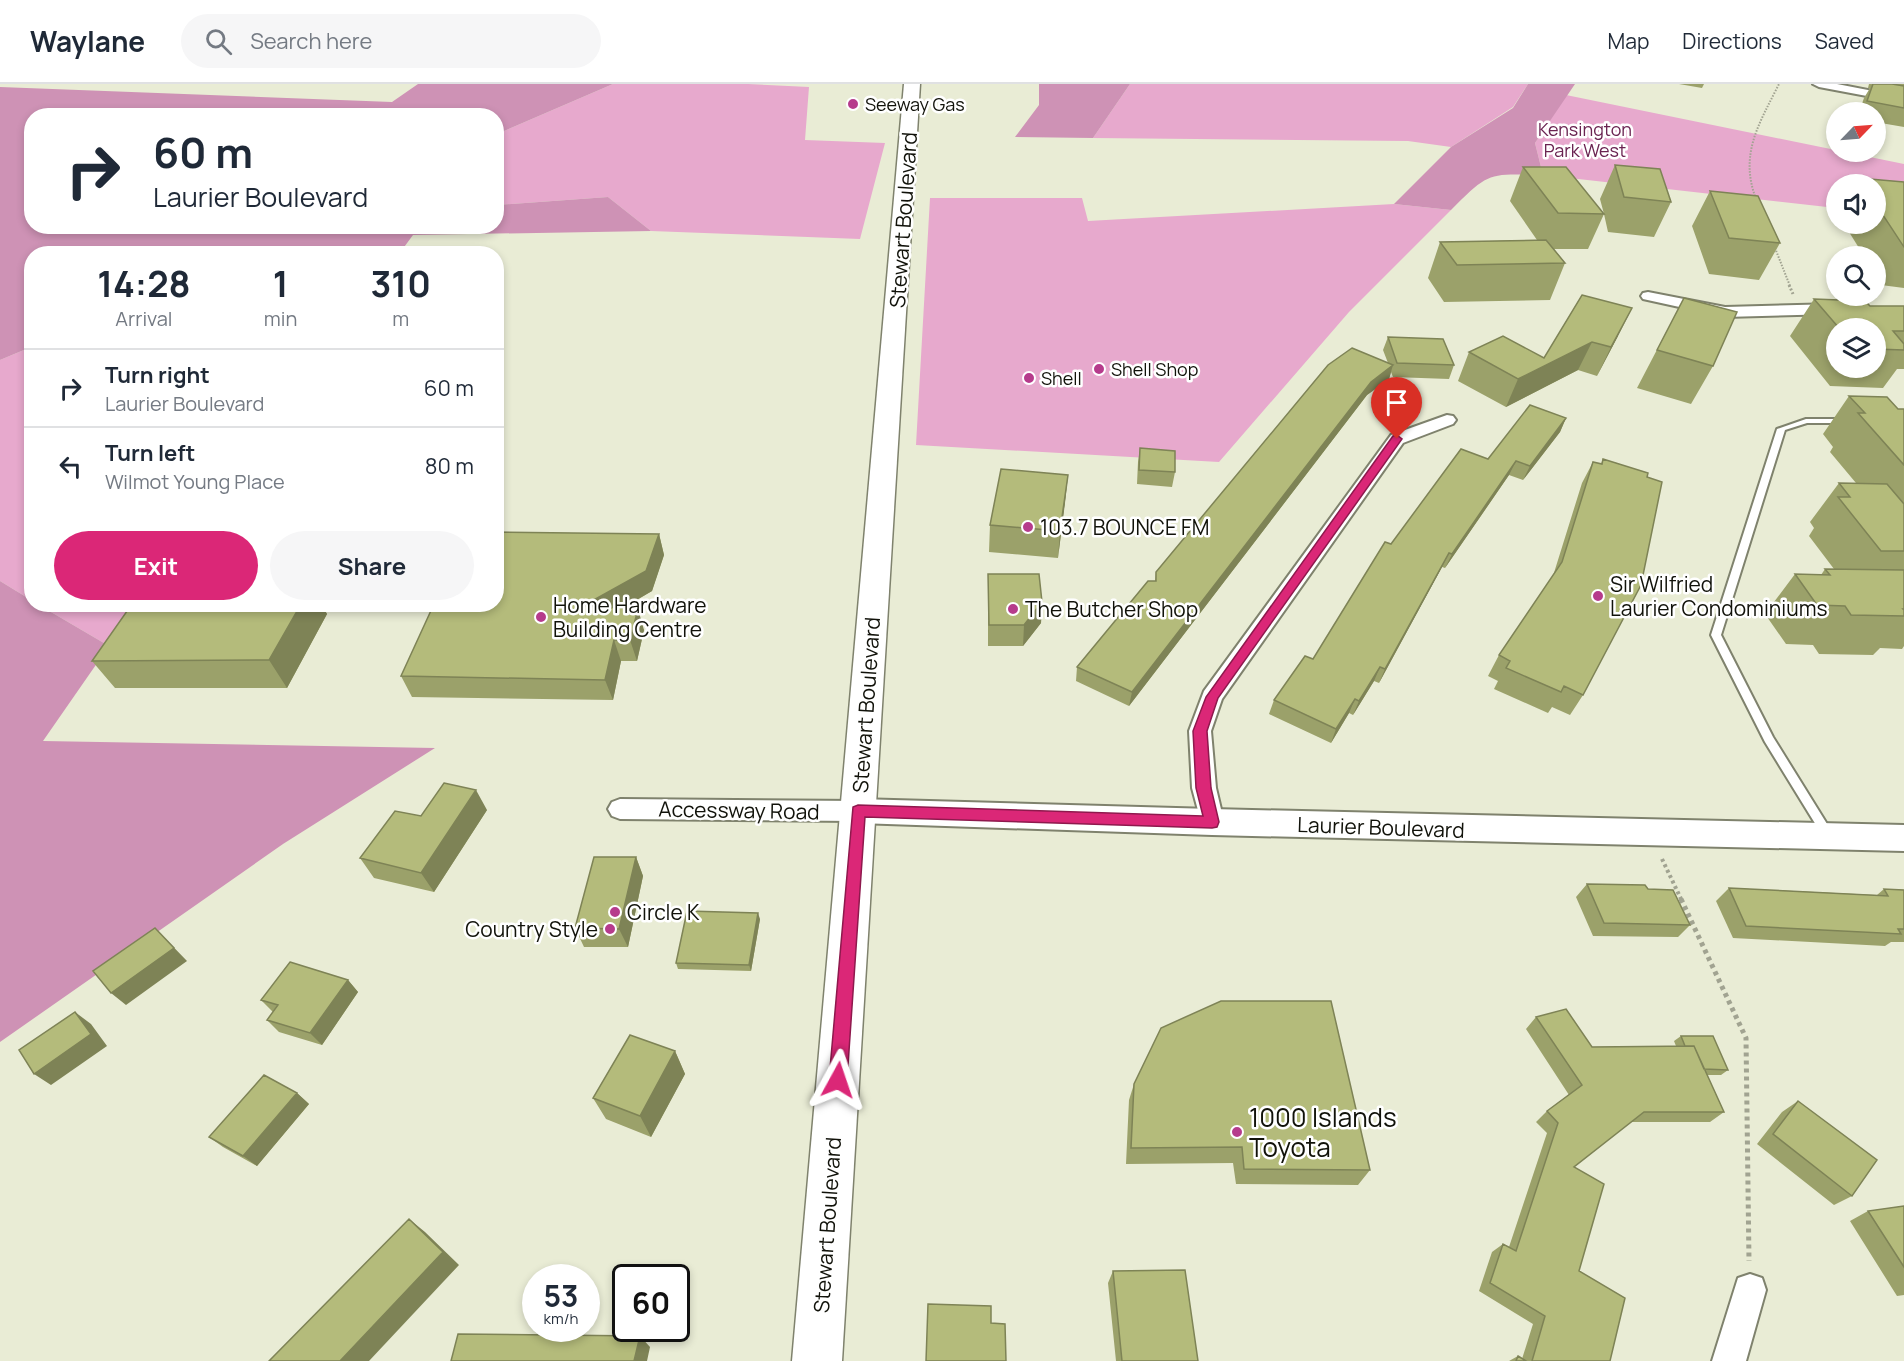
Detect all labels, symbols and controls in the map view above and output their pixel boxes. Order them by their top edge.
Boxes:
search box [181,14,601,68]
text: Waylane [30,22,145,60]
icon: search [202,25,235,58]
text: Search here [250,26,372,56]
text: Map [1608,27,1649,55]
text: Directions [1682,27,1782,55]
text: Saved [1815,27,1874,55]
place label: Seeway Gas [865,92,965,116]
marker: Seeway Gas [846,97,860,111]
north arrow [1826,102,1886,162]
map controls [1826,102,1886,378]
park label: Kensington Park West [1538,117,1632,162]
text: 60 m [153,123,253,181]
street label: Stewart Boulevard [883,131,923,309]
icon: right [54,132,132,210]
button: sound [1826,174,1886,234]
text: Laurier Boulevard [153,178,368,215]
button: search [1826,246,1886,306]
text: 14:28 [97,259,191,308]
text: 1 [273,259,288,308]
text: 310 [370,259,431,308]
text: Arrival [115,305,172,332]
text: min [264,305,297,332]
text: m [392,305,409,332]
button: layers [1826,318,1886,378]
place label: Shell Shop [1111,357,1198,381]
text: Turn right [105,360,210,390]
marker: Shell Shop [1092,362,1106,376]
place label: Shell [1041,366,1082,390]
marker: Shell [1022,371,1036,385]
icon: right [54,372,87,405]
text: 60 m [424,373,474,403]
pin [1371,377,1422,439]
icon: arrive [1380,386,1413,419]
text: Laurier Boulevard [105,390,264,417]
text: Turn left [105,438,195,468]
icon: left [54,450,87,483]
text: 80 m [425,451,474,481]
text: Wilmot Young Place [105,468,285,495]
place label: 103.7 BOUNCE FM [1040,513,1209,541]
marker: 103.7 BOUNCE FM [1021,520,1035,534]
button: Exit [54,531,258,600]
button: Share [270,531,474,600]
place label: Sir Wilfried Laurier Condominiums [1610,570,1828,622]
marker: Sir Wilfried Laurier Condominiums [1591,589,1605,603]
place label: Home Hardware Building Centre [553,591,707,643]
place label: The Butcher Shop [1025,595,1198,623]
marker: The Butcher Shop [1006,602,1020,616]
marker: Home Hardware Building Centre [534,610,548,624]
street label: Stewart Boulevard [846,616,886,794]
street label: Accessway Road [658,795,820,825]
street label: Laurier Boulevard [1297,810,1465,844]
place label: Circle K [627,898,700,926]
marker: Circle K [608,905,622,919]
place label: Country Style [465,915,598,943]
marker: Country Style [603,922,617,936]
position arrow [806,1048,870,1112]
place label: 1000 Islands Toyota [1249,1099,1397,1165]
marker: 1000 Islands Toyota [1230,1125,1244,1139]
street label: Stewart Boulevard [807,1136,847,1314]
speed limit sign: 60 [612,1264,690,1342]
text: 53 [543,1275,579,1316]
text: km/h [544,1308,578,1329]

